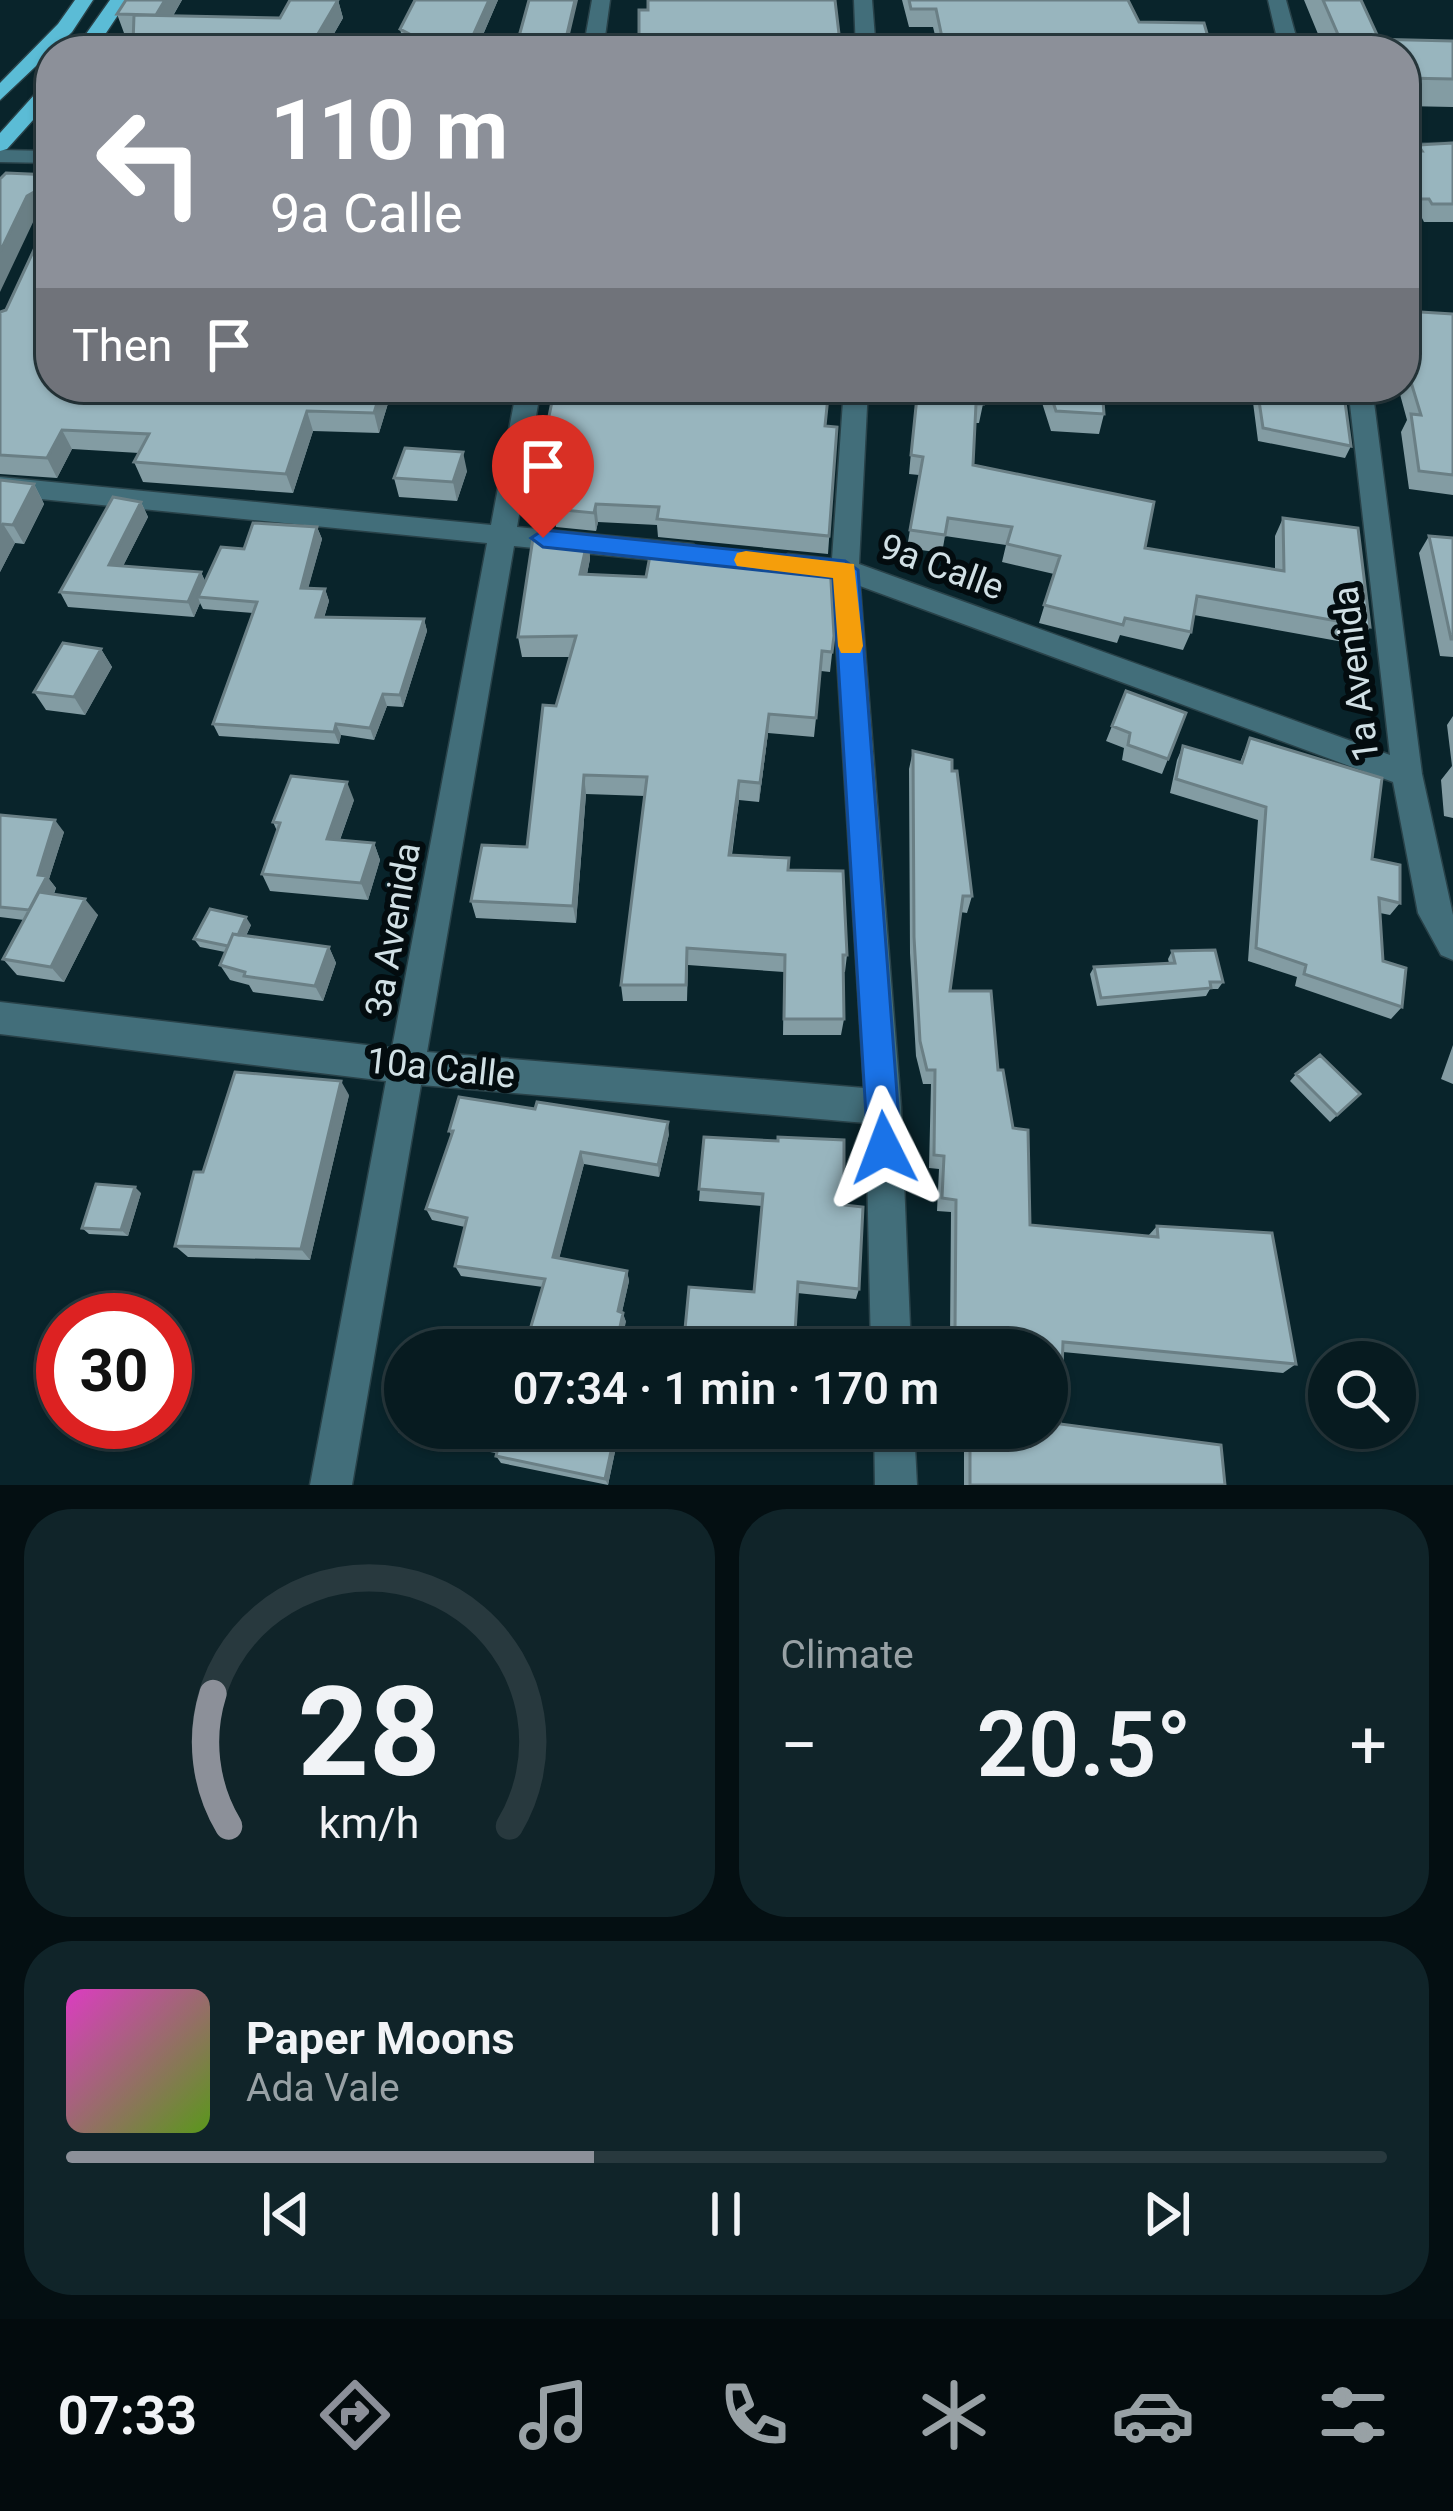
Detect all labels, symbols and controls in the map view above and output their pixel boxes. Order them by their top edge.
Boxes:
text: 110 m [270,81,508,180]
icon: left [72,84,228,240]
text: 9a Calle [270,182,463,245]
icon: arrive [196,312,262,378]
text: Then [72,319,172,372]
pin [492,415,594,538]
icon: arrive [510,433,576,499]
street label: 9a Calle [875,525,1009,609]
street label: 1a Avenida [1324,584,1388,764]
street label: 3a Avenida [357,840,429,1020]
street label: 10a Calle [365,1039,517,1097]
position arrow [821,1085,947,1211]
speed limit sign: 30 [36,1293,192,1449]
map controls [1308,1341,1416,1449]
button: search [1308,1341,1416,1449]
text: 07:34 · 1 min · 170 m [513,1362,939,1415]
text: Climate [781,1632,914,1678]
text: 28 [298,1659,441,1805]
text: 20.5° [977,1693,1191,1798]
text: − [781,1707,818,1784]
text: + [1350,1707,1387,1784]
text: km/h [319,1798,420,1848]
text: Paper Moons [246,2012,515,2065]
text: Ada Vale [246,2065,400,2111]
icon: previous [253,2181,319,2247]
icon: pause [693,2181,759,2247]
icon: next [1134,2181,1200,2247]
icon: directions [313,2373,397,2457]
icon: music [512,2373,596,2457]
icon: phone [712,2373,796,2457]
icon: climate [912,2373,996,2457]
icon: car [1111,2373,1195,2457]
icon: filters [1311,2373,1395,2457]
text: 07:33 [58,2384,197,2447]

